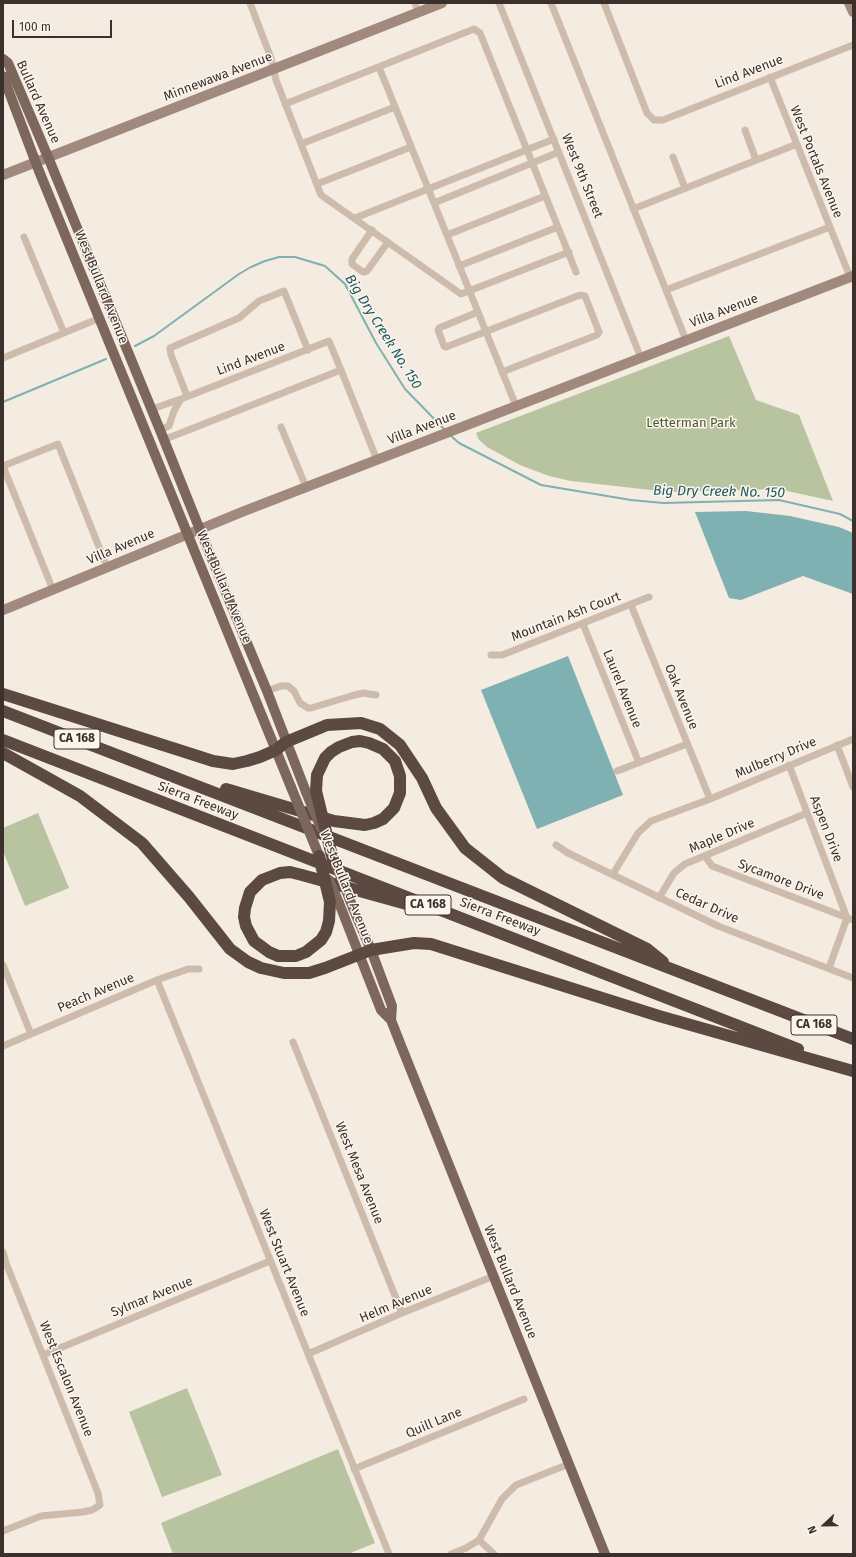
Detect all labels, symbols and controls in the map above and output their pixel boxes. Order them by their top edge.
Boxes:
scale bar [14,12,114,38]
text: 100 m [19,20,51,34]
street label: Minnewawa Avenue [161,49,275,105]
street label: Lind Avenue [713,52,785,92]
street label: Bullard Avenue [13,58,63,146]
street label: West Portals Avenue [786,104,846,220]
street label: West 9th Street [558,131,606,221]
street label: West Bullard Avenue [71,228,131,346]
water label: Big Dry Creek No. 150 [341,272,425,392]
street label: Villa Avenue [688,291,760,331]
street label: Lind Avenue [215,339,287,379]
street label: Villa Avenue [386,408,458,448]
park label: Letterman Park [646,415,736,431]
water label: Big Dry Creek No. 150 [653,482,785,502]
street label: Villa Avenue [85,526,157,568]
street label: West Bullard Avenue [193,528,255,646]
street label: Mountain Ash Court [509,589,623,645]
street label: Laurel Avenue [599,648,645,730]
street label: Oak Avenue [661,662,701,732]
road number: CA 168 [54,729,100,749]
street label: Mulberry Drive [733,734,819,782]
street label: Sierra Freeway [155,778,241,824]
street label: Aspen Drive [806,794,846,864]
street label: Maple Drive [687,815,757,857]
street label: West Bullard Avenue [316,828,376,946]
street label: Sycamore Drive [736,856,826,904]
street label: Cedar Drive [673,885,741,927]
street label: Sierra Freeway [457,894,543,940]
road number: CA 168 [405,895,451,915]
street label: Peach Avenue [55,970,137,1016]
road number: CA 168 [791,1015,837,1035]
street label: West Mesa Avenue [331,1120,387,1226]
street label: West Stuart Avenue [255,1207,313,1319]
street label: West Bullard Avenue [480,1223,540,1341]
street label: Sylmar Avenue [109,1273,195,1321]
street label: Helm Avenue [357,1282,435,1326]
street label: West Escalon Avenue [36,1319,96,1439]
street label: Quill Lane [404,1404,464,1442]
north arrow [804,1505,844,1545]
text: N [805,1524,820,1536]

